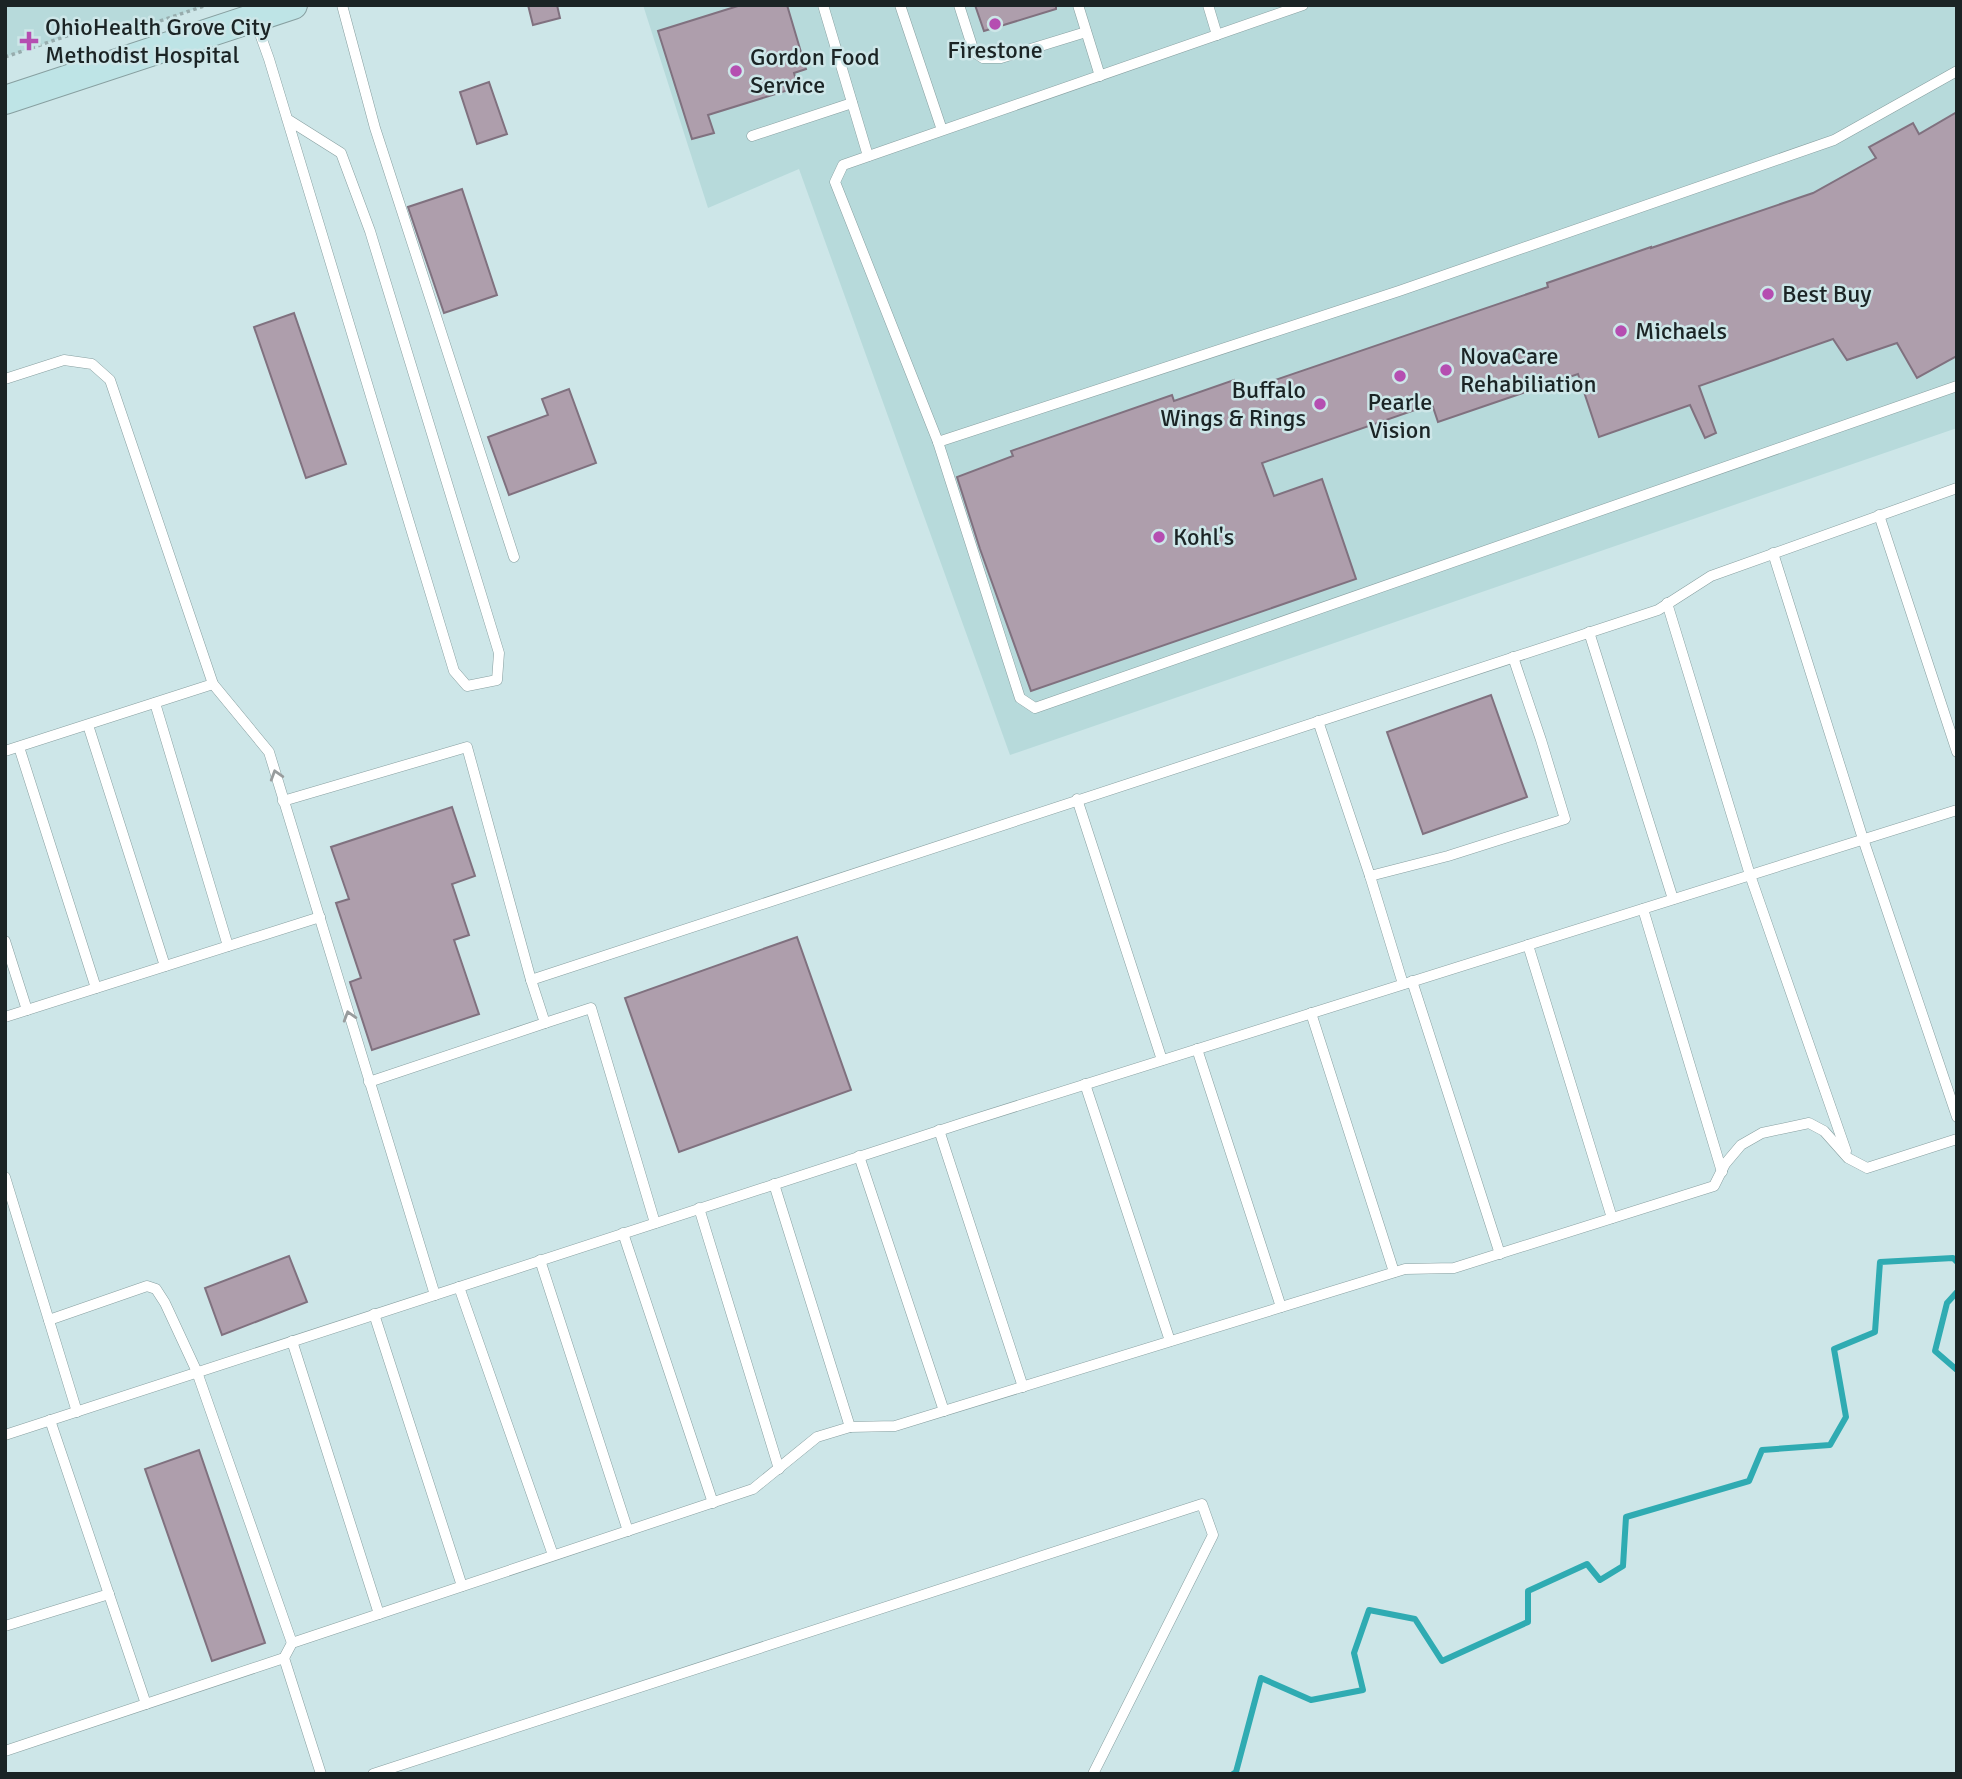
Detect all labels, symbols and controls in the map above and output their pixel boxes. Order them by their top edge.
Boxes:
place label: OhioHealth Grove City Methodist Hospital [45,12,271,70]
marker: Firestone [987,16,1003,32]
marker: OhioHealth Grove City Methodist Hospital [19,31,39,51]
place label: Firestone [947,35,1043,65]
place label: Gordon Food Service [750,42,880,100]
marker: Gordon Food Service [728,63,744,79]
place label: Best Buy [1782,279,1872,309]
marker: Best Buy [1760,286,1776,302]
place label: Michaels [1635,316,1727,346]
marker: Michaels [1613,323,1629,339]
place label: NovaCare Rehabiliation [1460,341,1597,399]
marker: NovaCare Rehabiliation [1438,362,1454,378]
marker: Pearle Vision [1392,368,1408,384]
place label: Buffalo Wings & Rings [1160,375,1306,433]
place label: Pearle Vision [1368,387,1432,445]
marker: Buffalo Wings & Rings [1312,396,1328,412]
place label: Kohl's [1173,522,1234,552]
marker: Kohl's [1151,529,1167,545]
one-way arrow [269,770,284,782]
one-way arrow [343,1011,358,1023]

